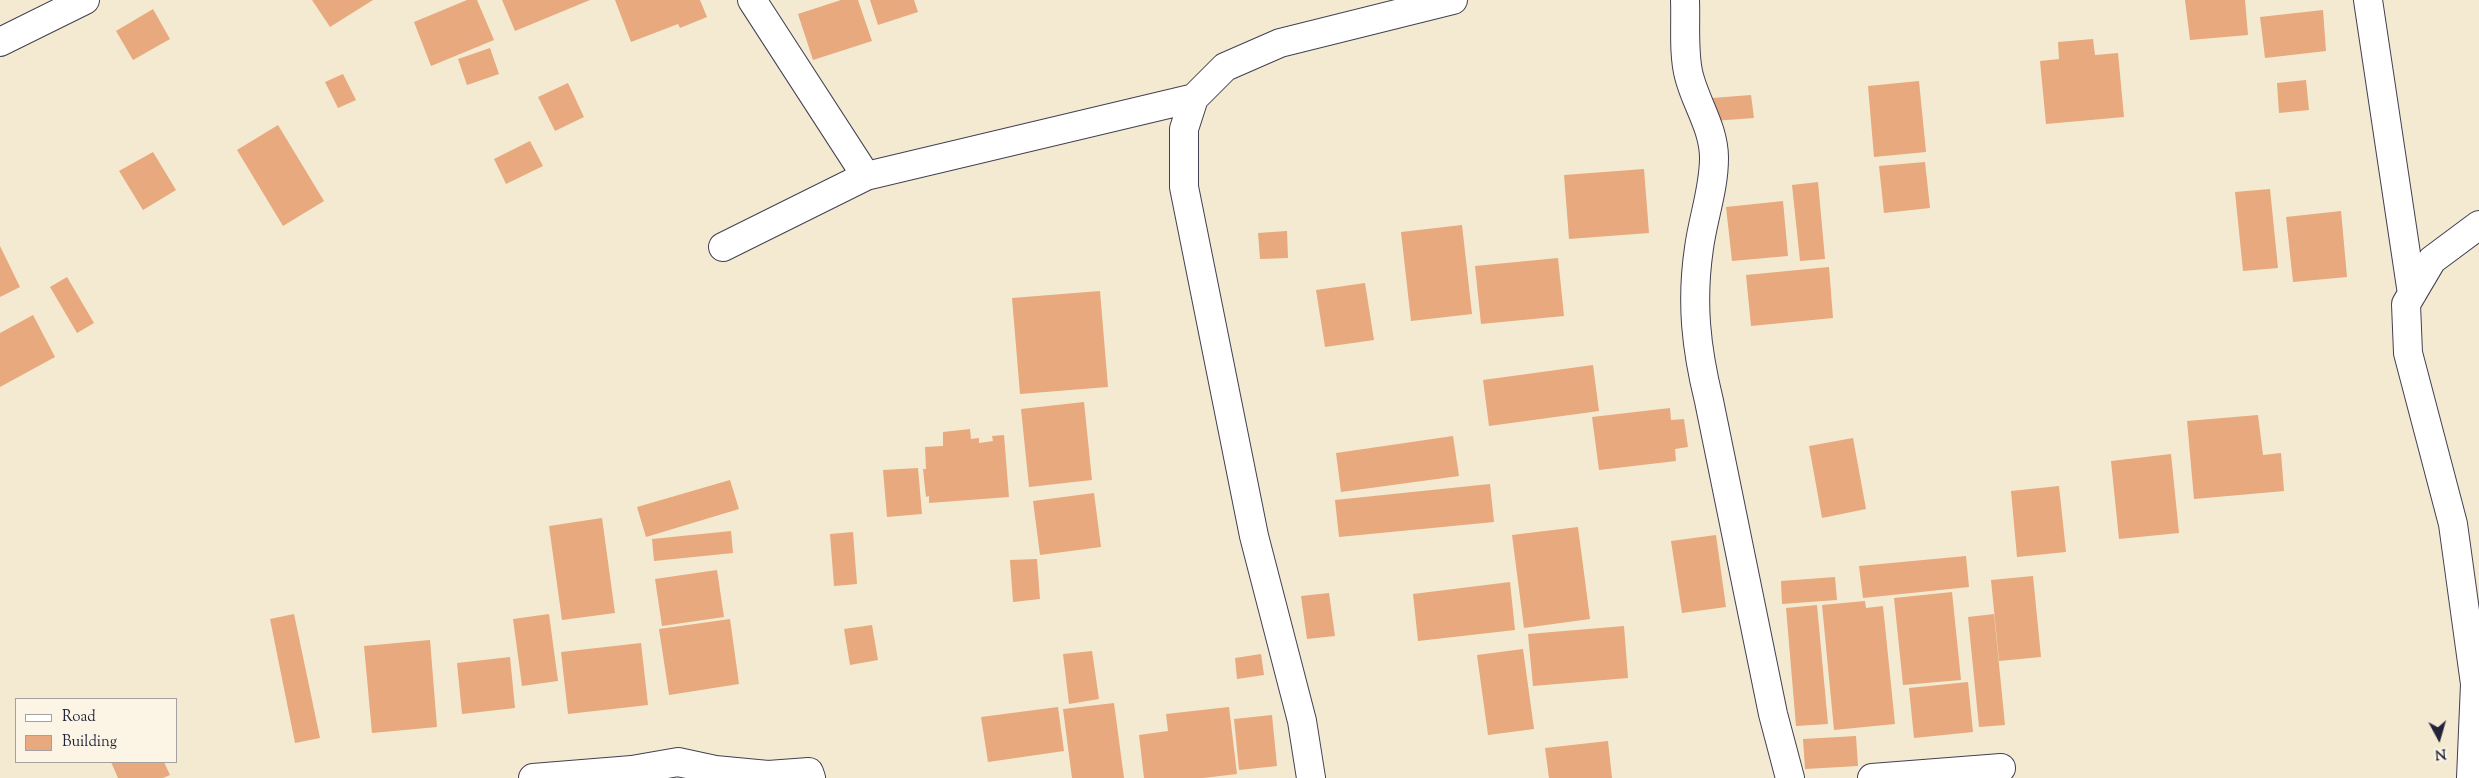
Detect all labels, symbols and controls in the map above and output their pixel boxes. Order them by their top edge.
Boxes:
legend [15,698,178,763]
text: Road [62,707,96,728]
north arrow [2414,713,2464,763]
text: Building [62,732,117,753]
text: N [2434,742,2447,763]

